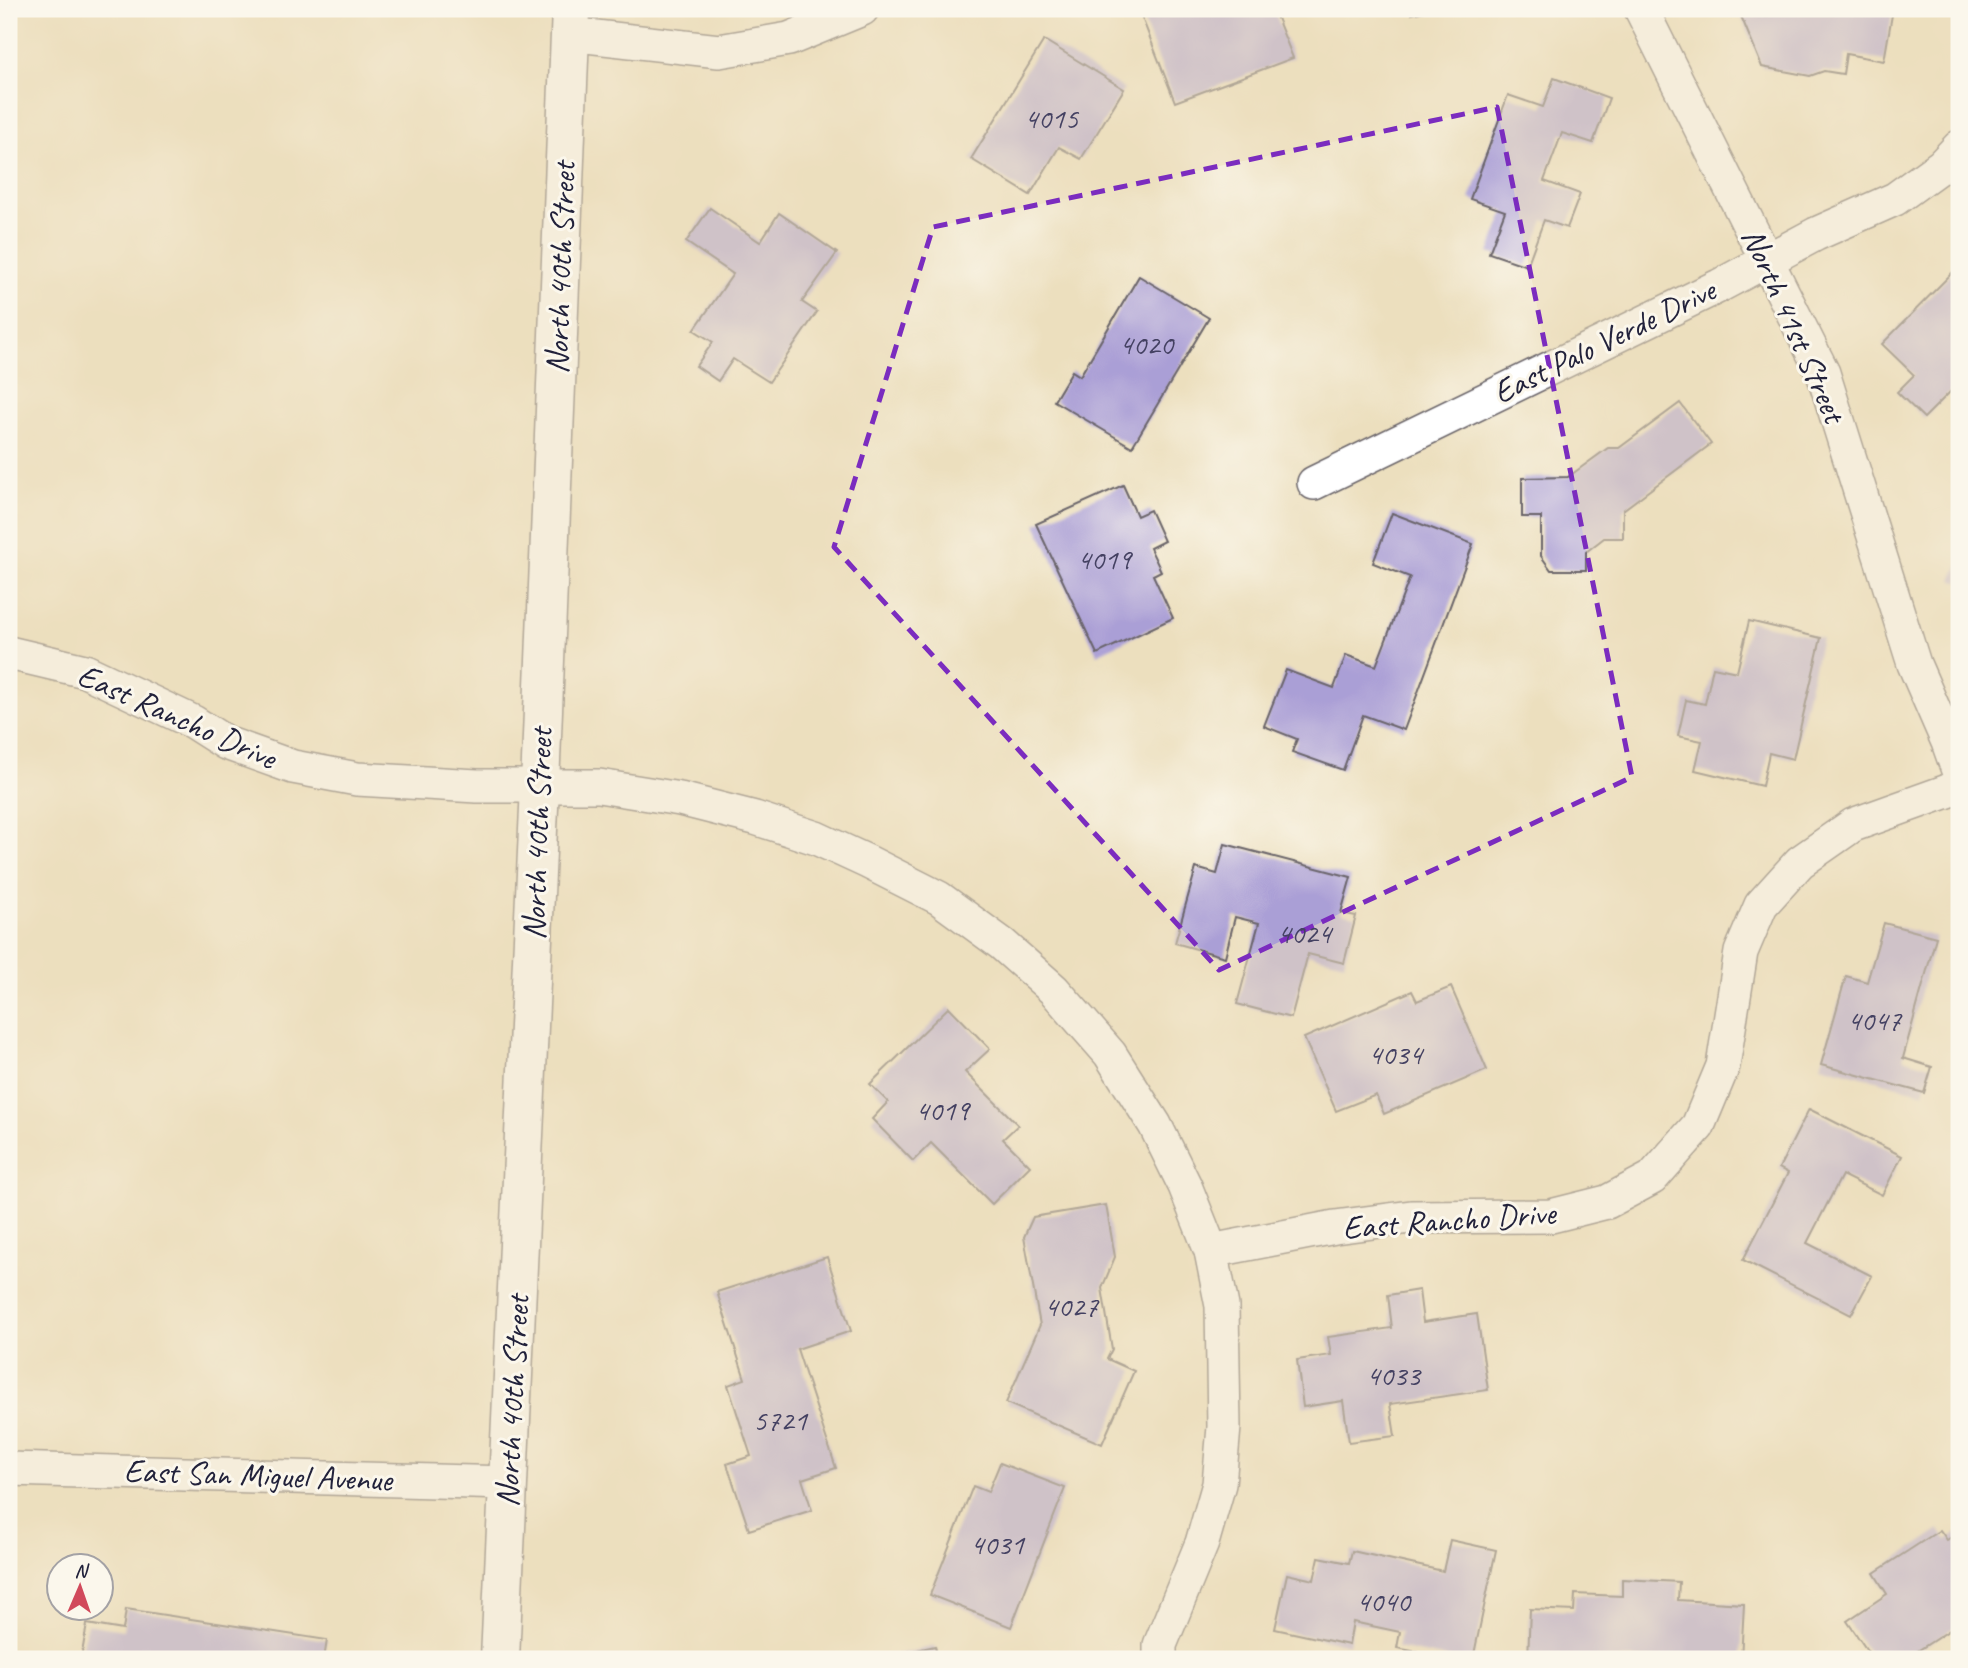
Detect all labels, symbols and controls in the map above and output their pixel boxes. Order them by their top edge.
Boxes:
house number: 4015 [1024,99,1080,137]
street label: North 40th Street [535,158,585,375]
street label: North 41st Street [1732,221,1857,431]
street label: East Palo Verde Drive [1486,268,1724,413]
house number: 4020 [1119,325,1176,363]
house number: 4019 [1077,540,1134,578]
street label: East Rancho Drive [71,654,285,779]
street label: North 40th Street [512,724,562,941]
house number: 4024 [1277,914,1334,952]
house number: 4047 [1847,1001,1903,1039]
house number: 4034 [1368,1035,1425,1073]
house number: 4019 [915,1091,971,1129]
street label: East Rancho Drive [1341,1191,1559,1248]
house number: 4027 [1044,1287,1100,1325]
street label: North 40th Street [485,1291,539,1508]
house number: 4033 [1366,1356,1423,1394]
house number: 5721 [753,1401,808,1439]
street label: East San Miguel Avenue [123,1449,395,1501]
house number: 4031 [970,1525,1026,1563]
north arrow [46,1552,116,1622]
text: N [74,1559,90,1583]
house number: 4040 [1356,1582,1413,1620]

